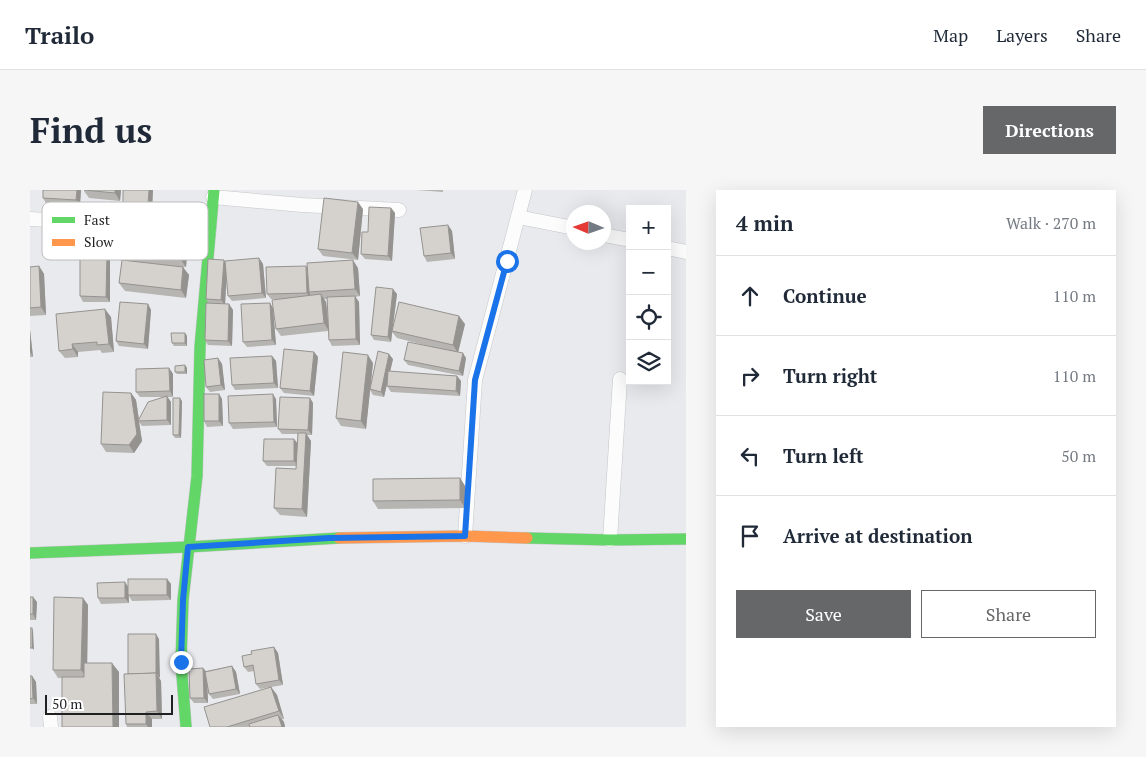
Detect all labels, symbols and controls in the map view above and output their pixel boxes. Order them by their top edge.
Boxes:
text: Trailo [25,19,94,51]
text: Map [933,23,968,47]
text: Layers [996,23,1048,47]
text: Share [1076,23,1121,47]
button: Directions [983,106,1116,154]
text: Find us [30,107,152,153]
legend [42,202,208,260]
north arrow [566,205,611,250]
map controls [626,205,671,385]
button: + [626,205,671,250]
text: 4 min [736,209,793,237]
text: Fast [84,210,111,229]
text: Walk · 270 m [1006,212,1096,234]
text: Slow [84,232,114,251]
route start [496,250,519,273]
button: − [626,250,671,295]
icon: ahead [736,282,764,310]
text: Continue [783,283,867,308]
text: 110 m [1053,285,1096,307]
button: locate [626,295,671,340]
button: layers [626,340,671,385]
icon: right [736,362,764,390]
text: Turn right [783,363,877,388]
text: 110 m [1053,365,1096,387]
icon: left [736,442,764,470]
text: Turn left [783,443,864,468]
text: 50 m [1061,445,1096,467]
icon: arrive [736,522,764,550]
text: Arrive at destination [783,523,972,548]
button: Save [736,590,911,638]
button: Share [921,590,1096,638]
route end [170,651,193,674]
scale bar [45,692,172,715]
text: 50 m [52,694,82,713]

